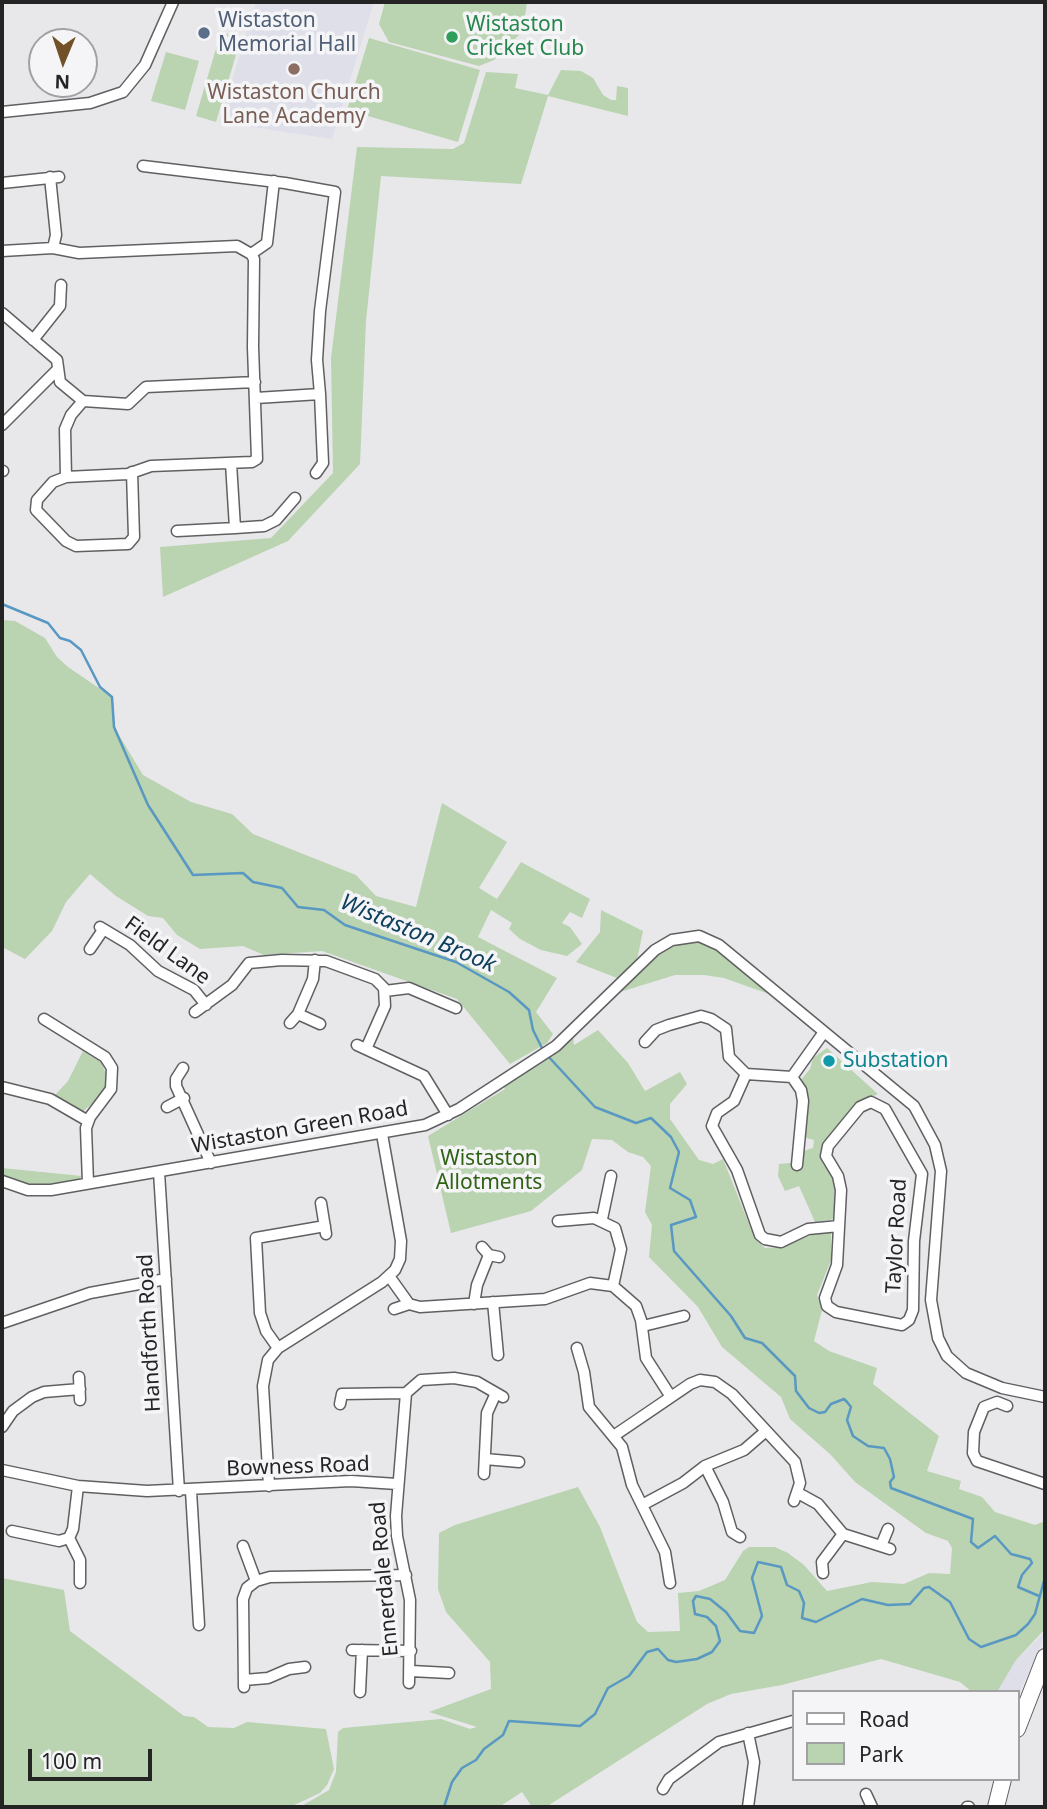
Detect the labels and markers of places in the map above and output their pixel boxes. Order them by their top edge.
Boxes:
place label: Wistaston Memorial Hall [218,8,356,58]
place label: Wistaston Cricket Club [466,12,584,62]
marker: Wistaston Memorial Hall [196,25,212,41]
marker: Wistaston Cricket Club [444,29,460,45]
marker: Wistaston Church Lane Academy [286,61,302,77]
place label: Wistaston Church Lane Academy [207,80,381,130]
place label: Substation [843,1048,949,1074]
marker: Substation [821,1053,837,1069]

